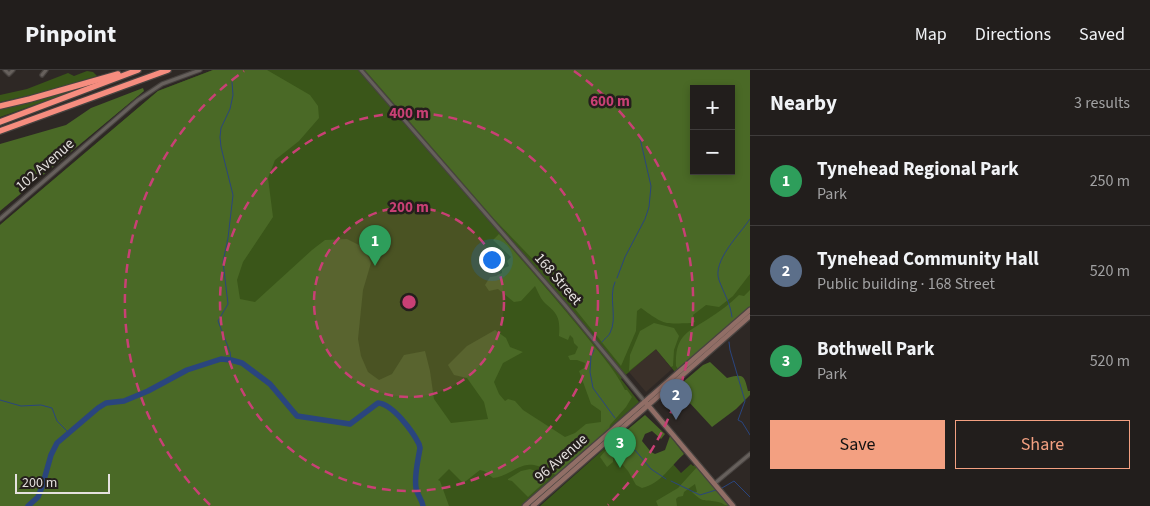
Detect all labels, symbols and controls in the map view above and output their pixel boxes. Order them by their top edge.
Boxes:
text: Pinpoint [25,17,116,52]
text: Map [915,22,947,47]
text: Directions [975,22,1051,47]
text: Saved [1079,22,1125,47]
map controls [690,85,735,175]
button: + [690,85,735,130]
text: Nearby [770,88,837,118]
text: 600 m [590,91,630,112]
text: 3 results [1074,92,1130,114]
text: 400 m [389,103,429,124]
button: − [690,130,735,175]
street label: 102 Avenue [11,134,79,196]
text: Tynehead Regional Park [817,156,1019,183]
text: 1 [782,170,790,192]
text: 250 m [1090,170,1130,192]
text: Park [817,183,847,205]
text: 200 m [389,197,429,218]
pin: 1 [359,225,391,266]
text: Tynehead Community Hall [817,246,1039,273]
your location [479,247,505,273]
street label: 168 Street [529,248,587,310]
text: 2 [782,260,790,282]
text: 520 m [1090,260,1130,282]
text: Public building · 168 Street [817,273,995,295]
centre of rings [400,293,418,311]
text: Bothwell Park [817,336,934,363]
text: 3 [782,350,790,372]
text: 520 m [1090,350,1130,372]
text: Park [817,363,847,385]
pin: 2 [660,379,692,420]
button: Save [770,420,945,469]
button: Share [955,420,1130,469]
pin: 3 [604,427,636,468]
street label: 96 Avenue [530,429,592,487]
scale bar [15,471,110,494]
text: 200 m [22,473,57,493]

